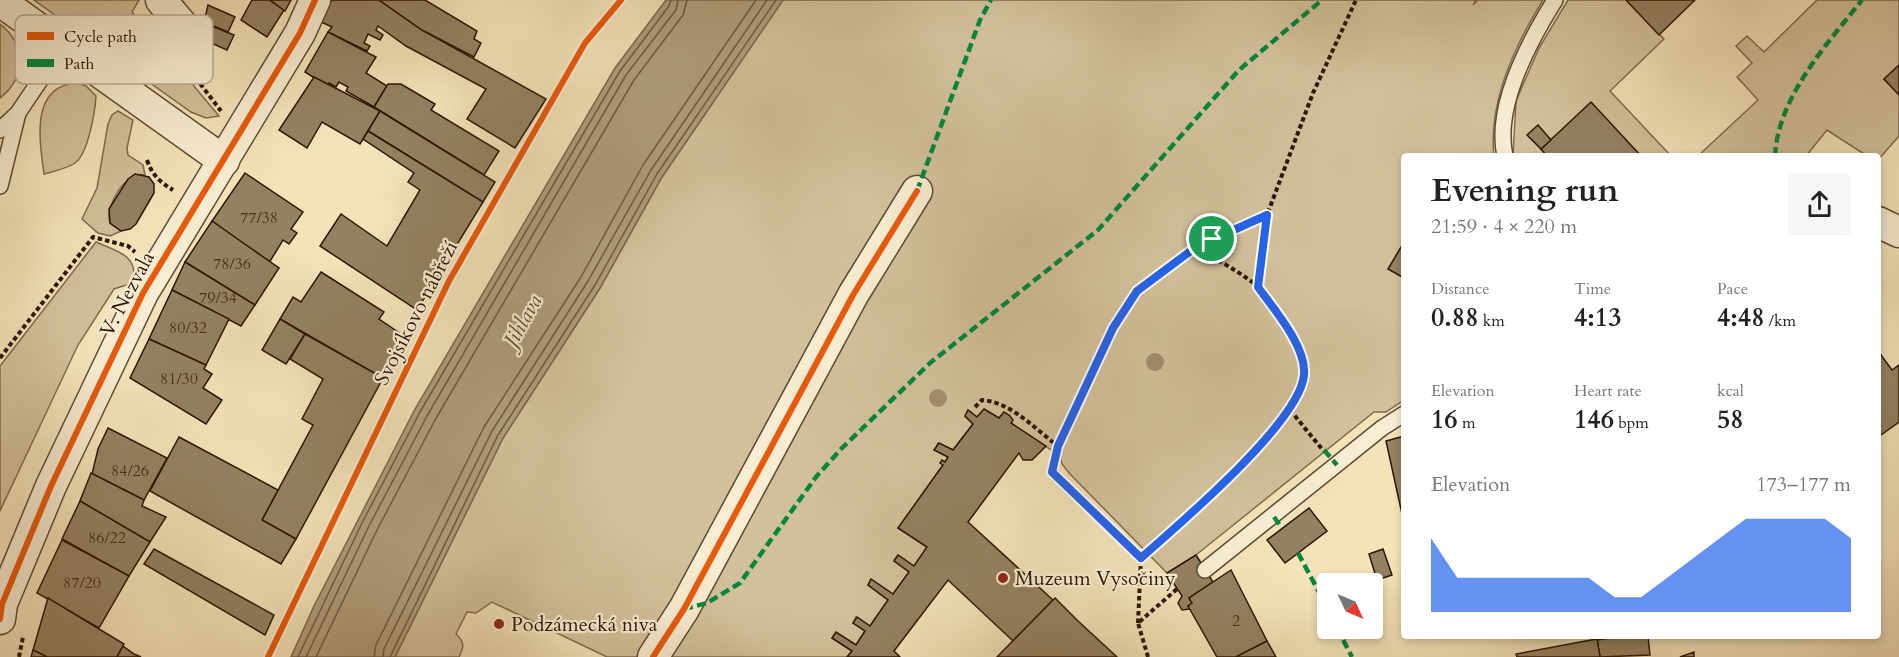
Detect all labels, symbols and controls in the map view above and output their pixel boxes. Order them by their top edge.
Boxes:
legend [15,15,213,84]
text: Cycle path [64,26,137,48]
text: Path [64,53,94,75]
text: Evening run [1431,168,1619,213]
button: share [1788,173,1851,236]
house number: 77/38 [240,207,278,229]
pin [1186,213,1237,264]
text: 21:59 · 4 × 220 m [1431,213,1577,240]
icon: arrive [1195,222,1228,255]
street label: Svojsíkovo nábřeží [368,236,464,390]
street label: V. Nezvala [93,246,161,341]
house number: 78/36 [213,253,251,275]
text: Distance [1431,278,1489,300]
text: Time [1574,278,1611,300]
text: Pace [1717,278,1748,300]
house number: 79/34 [199,287,237,309]
water label: Jihlava [494,290,549,357]
text: 0.88 [1431,300,1479,335]
text: 4:13 [1574,300,1622,335]
text: 4:48 [1717,300,1765,335]
text: km [1479,310,1505,332]
text: /km [1765,310,1796,332]
house number: 80/32 [169,317,207,339]
house number: 81/30 [160,368,198,390]
text: Elevation [1431,380,1495,402]
text: Heart rate [1574,380,1642,402]
text: kcal [1717,380,1744,402]
text: 16 [1431,402,1458,437]
text: 146 [1574,402,1614,437]
text: 58 [1717,402,1744,437]
text: m [1458,412,1475,434]
text: bpm [1614,412,1649,434]
house number: 84/26 [111,460,149,482]
text: Elevation [1431,471,1510,498]
text: 173–177 m [1756,471,1851,498]
house number: 86/22 [88,527,126,549]
place label: Muzeum Vysočiny [1015,565,1176,592]
marker: Muzeum Vysočiny [996,571,1010,585]
house number: 87/20 [63,572,101,594]
north arrow [1317,573,1383,639]
map controls [1317,573,1383,639]
house number: 2 [1232,610,1240,632]
place label: Podzámecká niva [511,611,658,638]
marker: Podzámecká niva [492,617,506,631]

